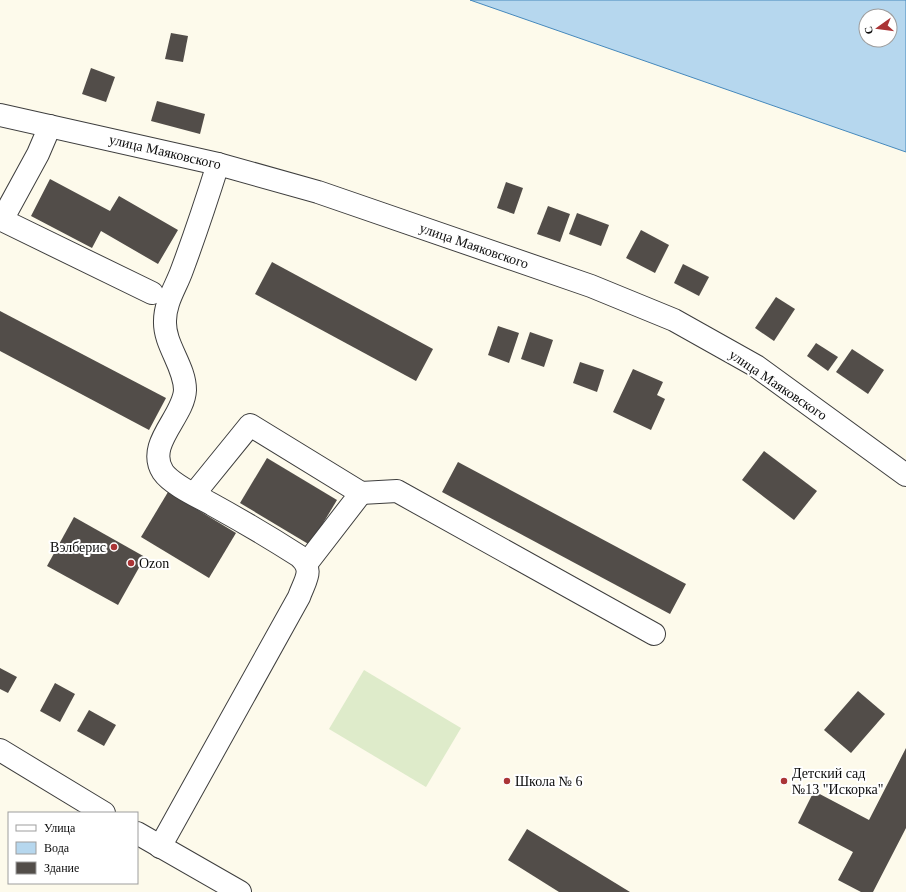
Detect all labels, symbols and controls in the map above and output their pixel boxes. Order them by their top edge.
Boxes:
north arrow [858,8,898,48]
text: С [862,25,875,36]
street label: улица Маяковского [108,132,222,172]
street label: улица Маяковского [417,220,531,272]
street label: улица Маяковского [726,347,830,423]
place label: Вэлберис [50,540,106,555]
marker: Вэлберис [109,542,119,552]
place label: Ozon [139,556,169,571]
marker: Ozon [126,558,136,568]
place label: Детский сад №13 "Искорка" [792,766,884,797]
place label: Школа № 6 [515,774,583,789]
marker: Школа № 6 [502,776,512,786]
marker: Детский сад №13 "Искорка" [779,776,789,786]
legend [8,812,138,884]
text: Улица [44,821,76,835]
text: Вода [44,841,70,855]
text: Здание [44,861,79,875]

